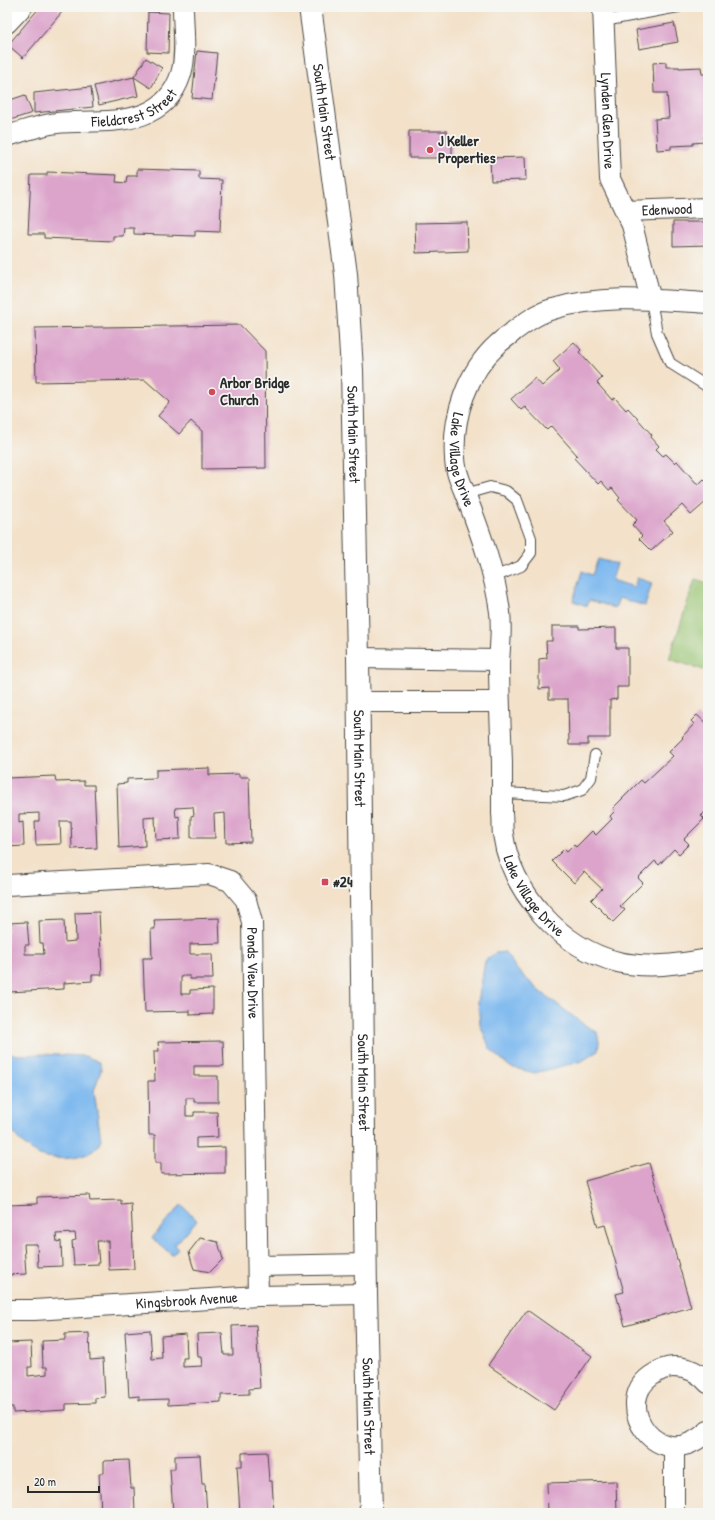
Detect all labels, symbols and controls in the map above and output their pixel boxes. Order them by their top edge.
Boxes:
street label: South Main Street [308,62,342,162]
street label: Lynden Glen Drive [596,72,621,170]
street label: Fieldcrest Street [90,84,182,132]
place label: J Keller Properties [438,130,496,169]
marker: J Keller Properties [425,145,435,155]
street label: Edenwood [642,198,693,220]
place label: Arbor Bridge Church [220,372,290,410]
street label: South Main Street [342,386,365,484]
marker: Arbor Bridge Church [207,387,217,397]
street label: Lake Village Drive [445,411,480,509]
street label: South Main Street [349,710,371,808]
street label: Lake Village Drive [499,852,569,941]
place label: #24 [333,871,353,892]
marker: #24 [320,877,330,887]
street label: Ponds View Drive [242,927,265,1019]
street label: South Main Street [353,1034,375,1132]
street label: Kingsbrook Avenue [135,1286,238,1314]
street label: South Main Street [357,1357,381,1456]
scale bar [28,1468,99,1494]
text: 20 m [34,1473,56,1490]

